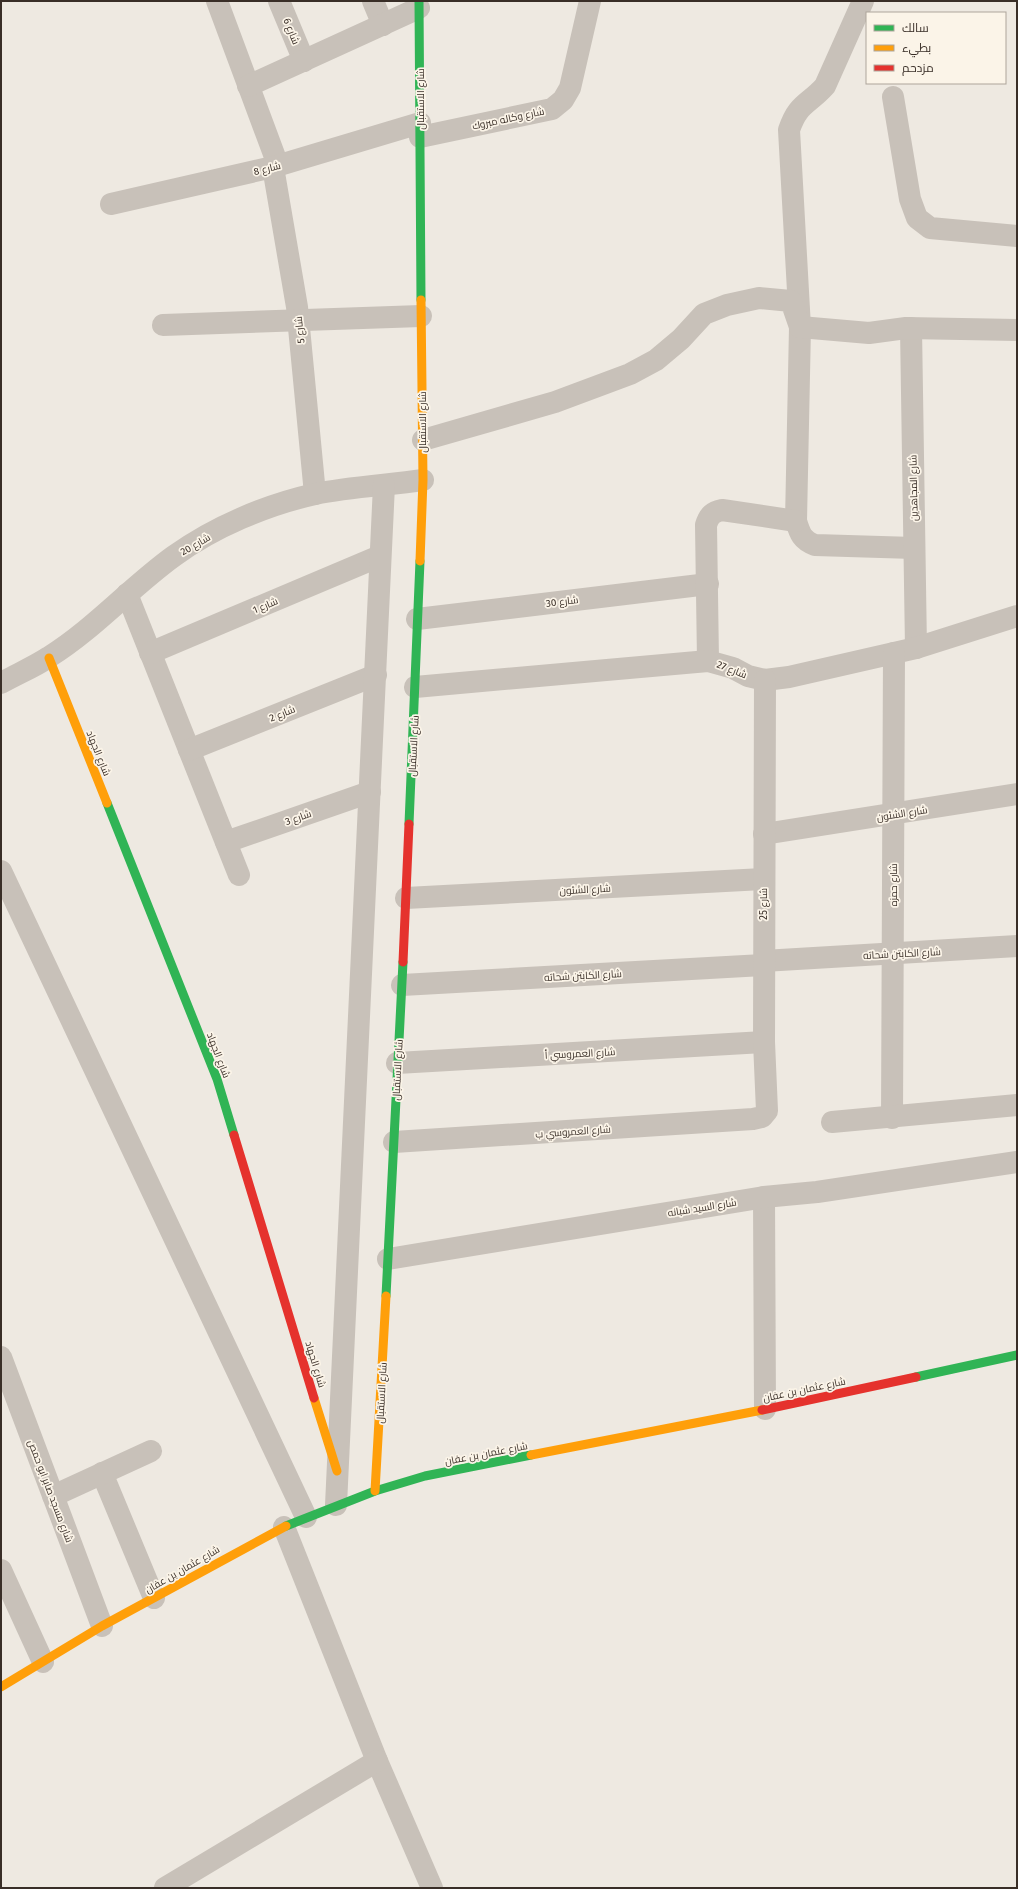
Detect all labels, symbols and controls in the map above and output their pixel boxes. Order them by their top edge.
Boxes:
legend [866,12,1006,84]
street label: شارع 6 [280,16,302,46]
text: سالك [902,21,929,35]
text: بطيء [902,41,931,58]
text: مزدحم [902,61,934,76]
street label: شارع الاستقبال [415,68,427,130]
street label: شارع وكاله مبروك [471,105,545,132]
street label: شارع 8 [252,160,282,178]
street label: شارع 5 [293,316,307,344]
street label: شارع الاستقبال [417,391,429,453]
street label: شارع المجاهدين [907,455,921,521]
street label: شارع 20 [178,532,213,558]
street label: شارع 30 [545,594,579,610]
street label: شارع 1 [251,595,280,617]
street label: شارع 27 [715,659,748,681]
street label: شارع 2 [268,703,297,725]
street label: شارع الاستقبال [406,715,422,777]
street label: شارع الجهاد [84,729,113,778]
street label: شارع الشئون [876,804,929,824]
street label: شارع 3 [284,808,313,828]
street label: شارع حمزه [888,863,900,907]
street label: شارع الشئون [559,883,611,897]
street label: شارع 25 [758,888,770,920]
street label: شارع الكابتن شحاته [863,946,941,962]
street label: شارع الكابتن شحاته [544,968,622,984]
street label: شارع الجهاد [204,1031,232,1080]
street label: شارع الاستقبال [390,1039,406,1101]
street label: شارع العمروسي أ [544,1045,616,1063]
street label: شارع العمروسي ب [535,1123,611,1142]
street label: شارع السيد شبانه [667,1197,737,1219]
street label: شارع الجهاد [302,1340,328,1389]
street label: شارع الاستقبال [374,1362,390,1424]
street label: شارع عثمان بن عفان [762,1375,847,1405]
street label: شارع مسجد صابر ابو حمص [25,1438,75,1544]
street label: شارع عثمان بن عفان [444,1440,529,1468]
street label: شارع عثمان بن عفان [143,1544,222,1596]

